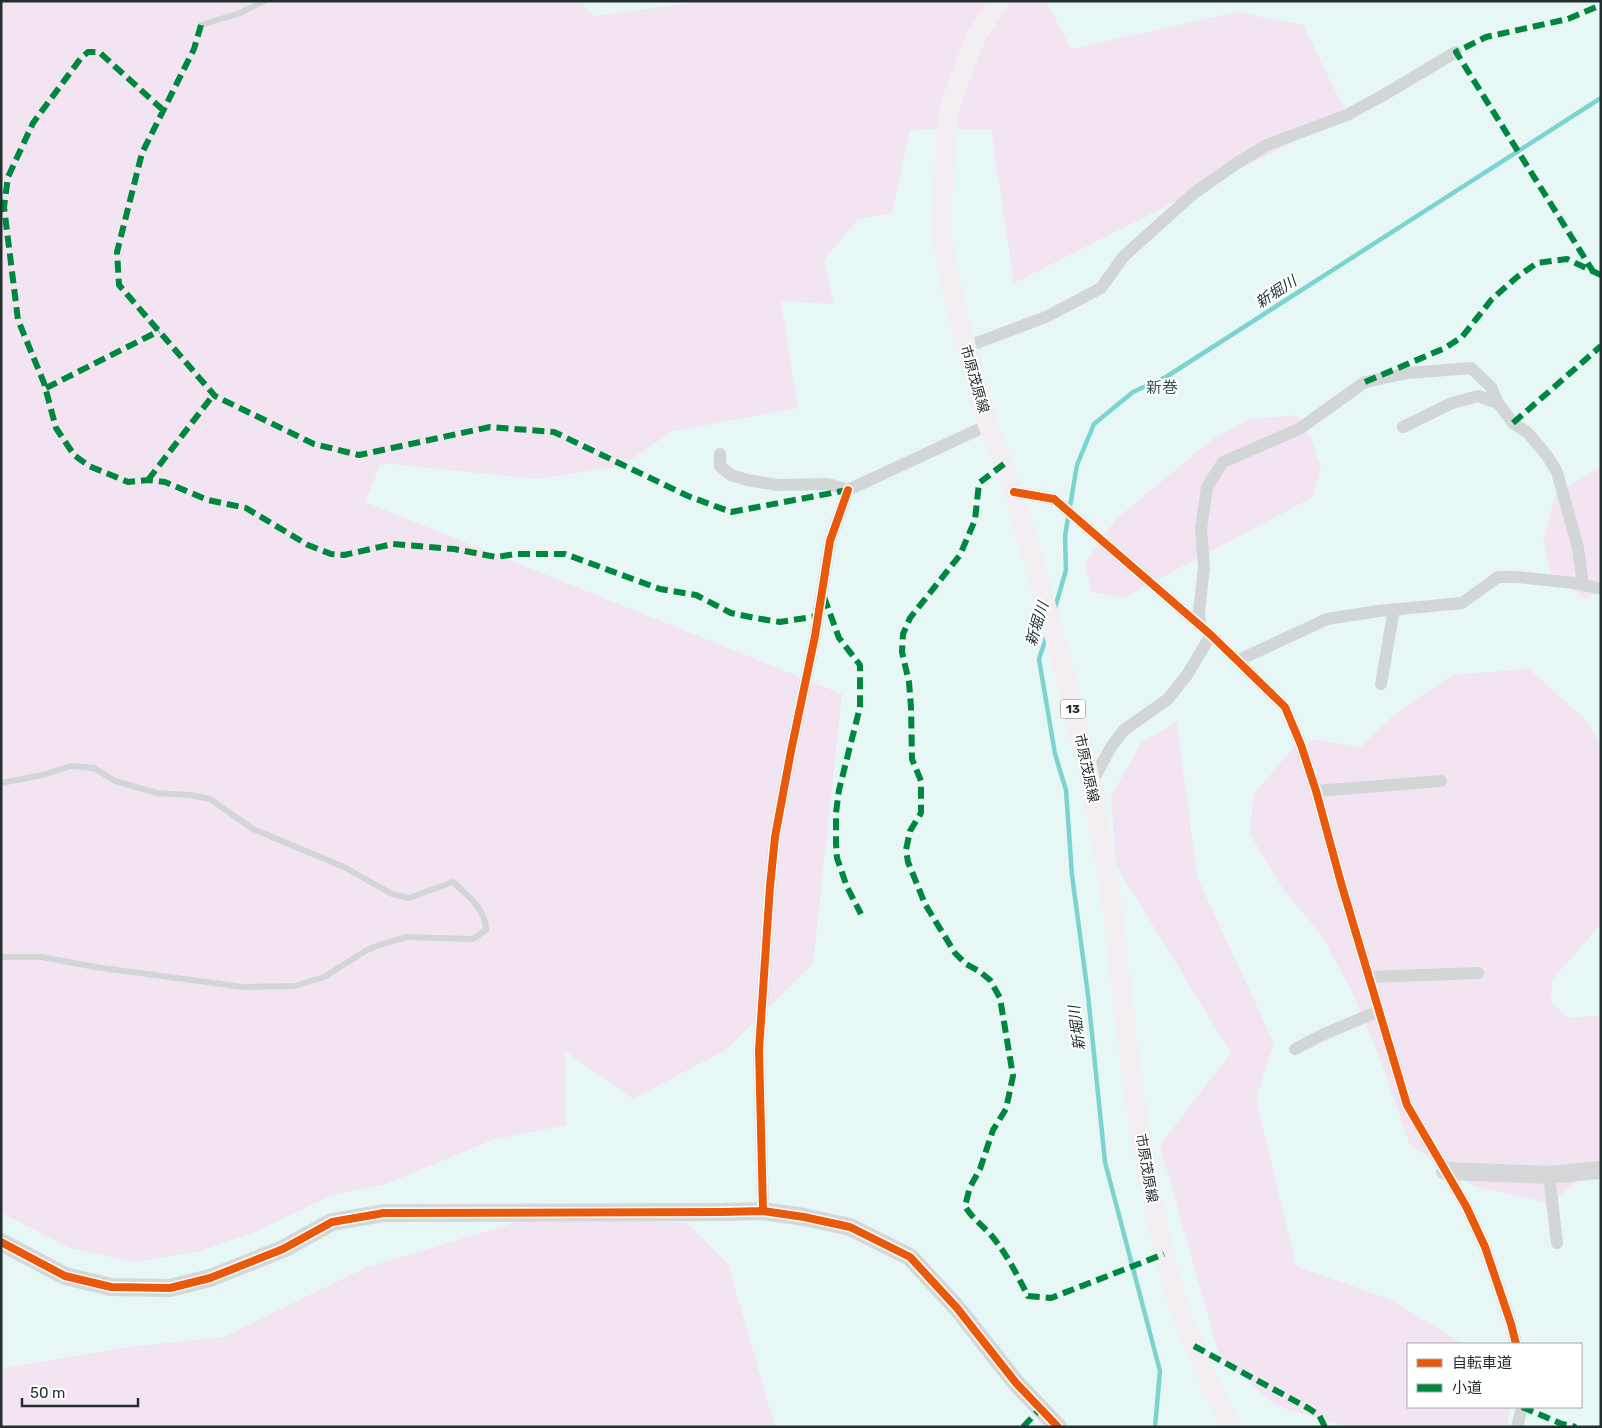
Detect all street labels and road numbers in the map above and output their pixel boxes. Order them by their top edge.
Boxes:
street label: 市原茂原線 [957,343,992,415]
road number: 13 [1060,700,1086,719]
street label: 市原茂原線 [1071,732,1102,804]
street label: 市原茂原線 [1132,1132,1161,1204]

